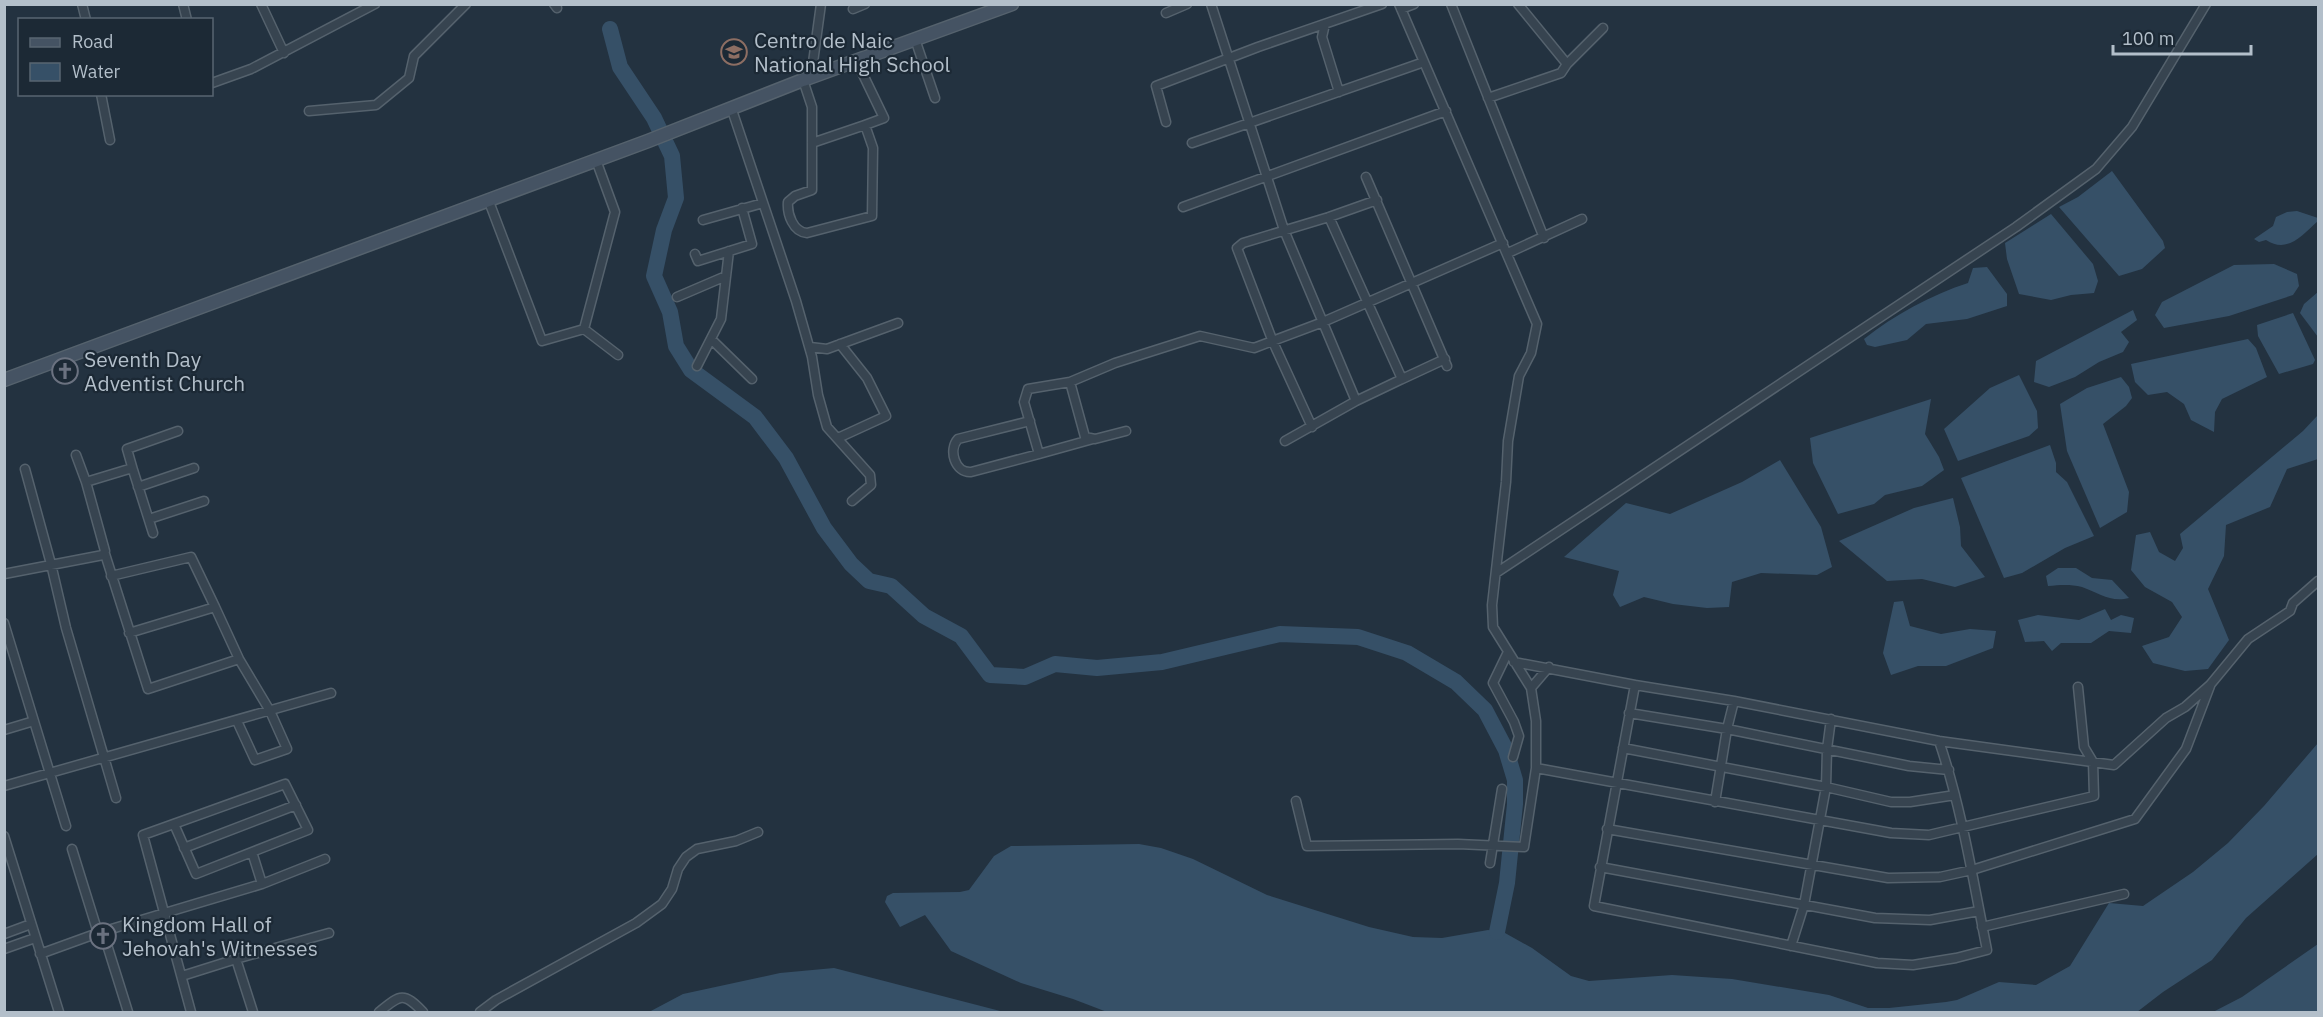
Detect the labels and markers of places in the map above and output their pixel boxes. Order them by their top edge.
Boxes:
place label: Centro de Naic National High School [754,26,951,78]
school or university icon: Centro de Naic National High School [719,37,749,67]
place label: Seventh Day Adventist Church [84,345,245,397]
church icon: Seventh Day Adventist Church [50,356,80,386]
place label: Kingdom Hall of Jehovah's Witnesses [122,910,318,962]
church icon: Kingdom Hall of Jehovah's Witnesses [88,921,118,951]

